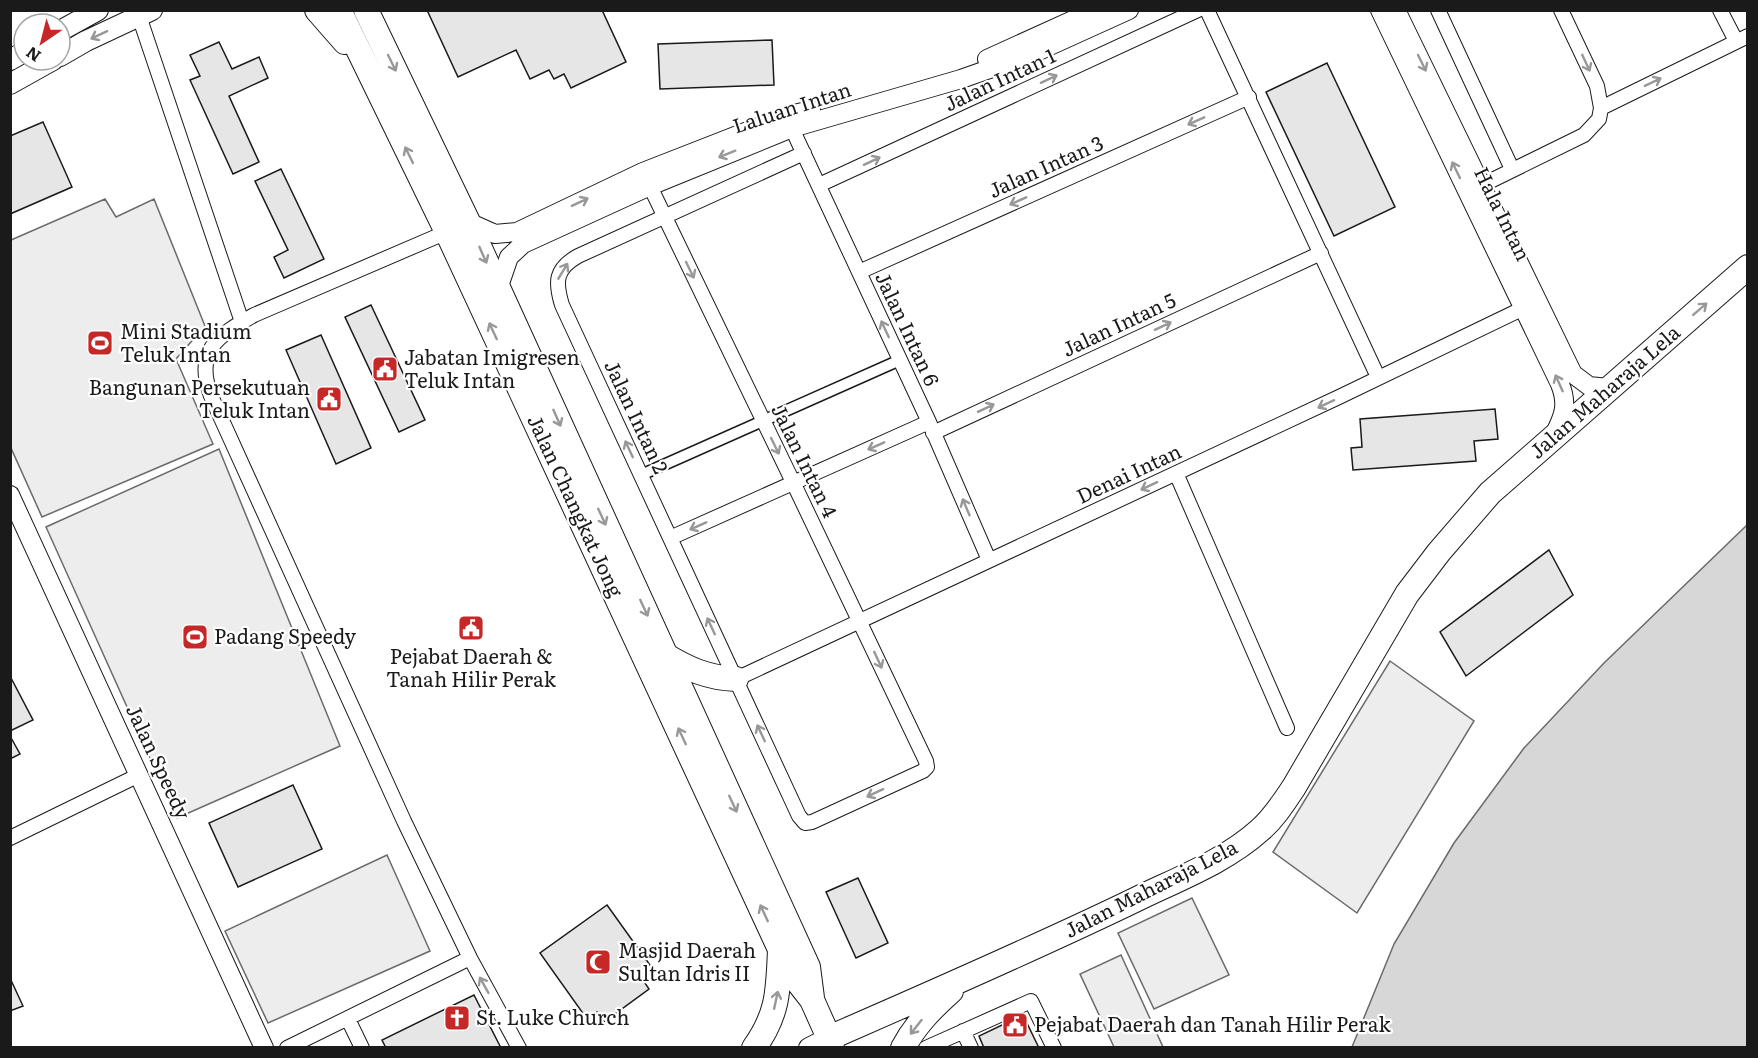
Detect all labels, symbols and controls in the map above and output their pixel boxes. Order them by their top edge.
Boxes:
north arrow [12,12,72,72]
one-way arrow [91,30,109,42]
street label: Jalan Intan 1 [938,39,1060,117]
text: N [20,41,45,69]
one-way arrow [386,54,398,72]
one-way arrow [1416,54,1428,72]
one-way arrow [1581,54,1593,72]
street label: Laluan Intan [728,73,854,139]
one-way arrow [1040,73,1058,84]
one-way arrow [1644,76,1661,88]
one-way arrow [1187,116,1205,127]
street label: Jalan Intan 3 [983,126,1107,204]
one-way arrow [403,146,415,164]
one-way arrow [718,149,737,160]
one-way arrow [862,154,880,166]
one-way arrow [1449,161,1461,179]
street label: Hala Intan [1468,161,1540,265]
one-way arrow [1009,195,1027,207]
one-way arrow [571,196,589,208]
one-way arrow [478,246,489,264]
one-way arrow [685,261,697,279]
one-way arrow [557,263,569,280]
street label: Jalan Intan 6 [869,266,948,390]
street label: Jalan Intan 5 [1056,284,1180,363]
one-way arrow [1692,302,1708,315]
place label: Mini Stadium Teluk Intan [120,315,252,368]
street label: Jalan Maharaja Lela [1522,316,1686,464]
one-way arrow [879,320,890,338]
one-way arrow [1154,320,1172,332]
one-way arrow [487,322,498,340]
sports icon: Mini Stadium Teluk Intan [85,328,115,358]
place label: Jabatan Imigresen Teluk Intan [404,341,580,394]
public building icon: Jabatan Imigresen Teluk Intan [370,354,400,384]
street label: Jalan Intan 2 [598,354,677,478]
place label: Bangunan Persekutuan Teluk Intan [89,371,310,424]
one-way arrow [1553,374,1564,392]
public building icon: Bangunan Persekutuan Teluk Intan [314,384,344,414]
street label: Jalan Intan 4 [765,398,846,522]
one-way arrow [1318,398,1336,410]
one-way arrow [977,402,995,413]
street label: Jalan Changkat Jong [521,409,633,602]
one-way arrow [552,409,563,427]
street label: Denai Intan [1071,435,1186,510]
one-way arrow [770,436,782,454]
one-way arrow [622,440,634,458]
one-way arrow [867,441,885,453]
one-way arrow [1141,480,1159,492]
one-way arrow [959,498,971,516]
one-way arrow [597,507,608,525]
one-way arrow [689,521,707,532]
one-way arrow [638,599,650,617]
public building icon: Pejabat Daerah & Tanah Hilir Perak [456,613,486,643]
one-way arrow [704,617,716,635]
place label: Padang Speedy [214,620,357,650]
sports icon: Padang Speedy [180,622,210,652]
place label: Pejabat Daerah & Tanah Hilir Perak [386,640,557,693]
one-way arrow [872,650,884,668]
street label: Jalan Speedy [120,699,200,824]
one-way arrow [754,724,766,742]
one-way arrow [675,727,686,745]
one-way arrow [867,788,885,800]
one-way arrow [729,795,740,813]
street label: Jalan Maharaja Lela [1058,830,1242,944]
one-way arrow [757,904,768,922]
place label: Masjid Daerah Sultan Idris II [618,934,756,987]
mosque icon: Masjid Daerah Sultan Idris II [583,947,613,977]
one-way arrow [478,976,489,994]
one-way arrow [770,991,782,1010]
place label: St. Luke Church [476,1001,629,1031]
church icon: St. Luke Church [442,1003,472,1033]
place label: Pejabat Daerah dan Tanah Hilir Perak [1034,1008,1391,1038]
public building icon: Pejabat Daerah dan Tanah Hilir Perak [1000,1010,1030,1040]
one-way arrow [910,1018,923,1034]

